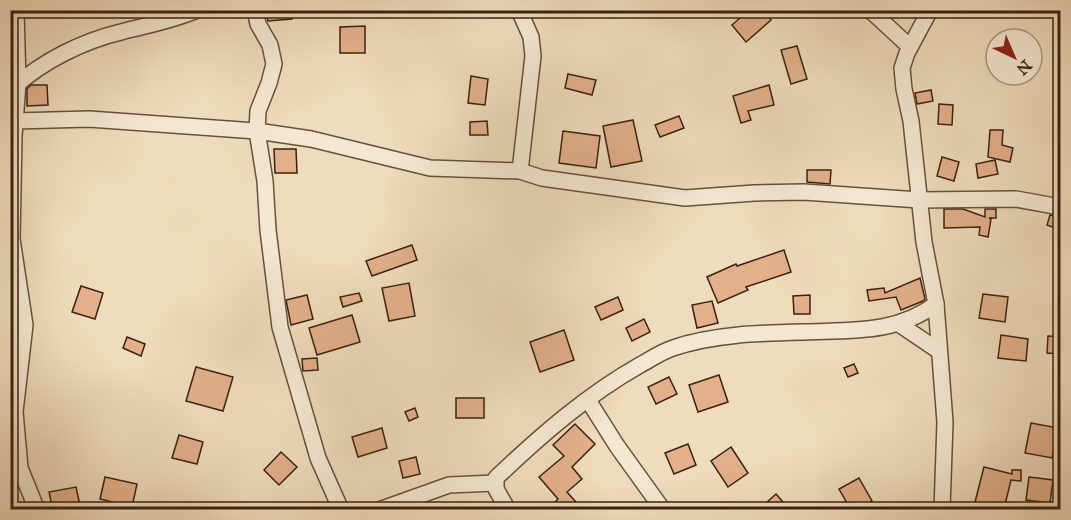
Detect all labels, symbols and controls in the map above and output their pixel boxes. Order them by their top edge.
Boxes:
north arrow [984,27,1044,87]
text: N [1012,56,1036,79]

